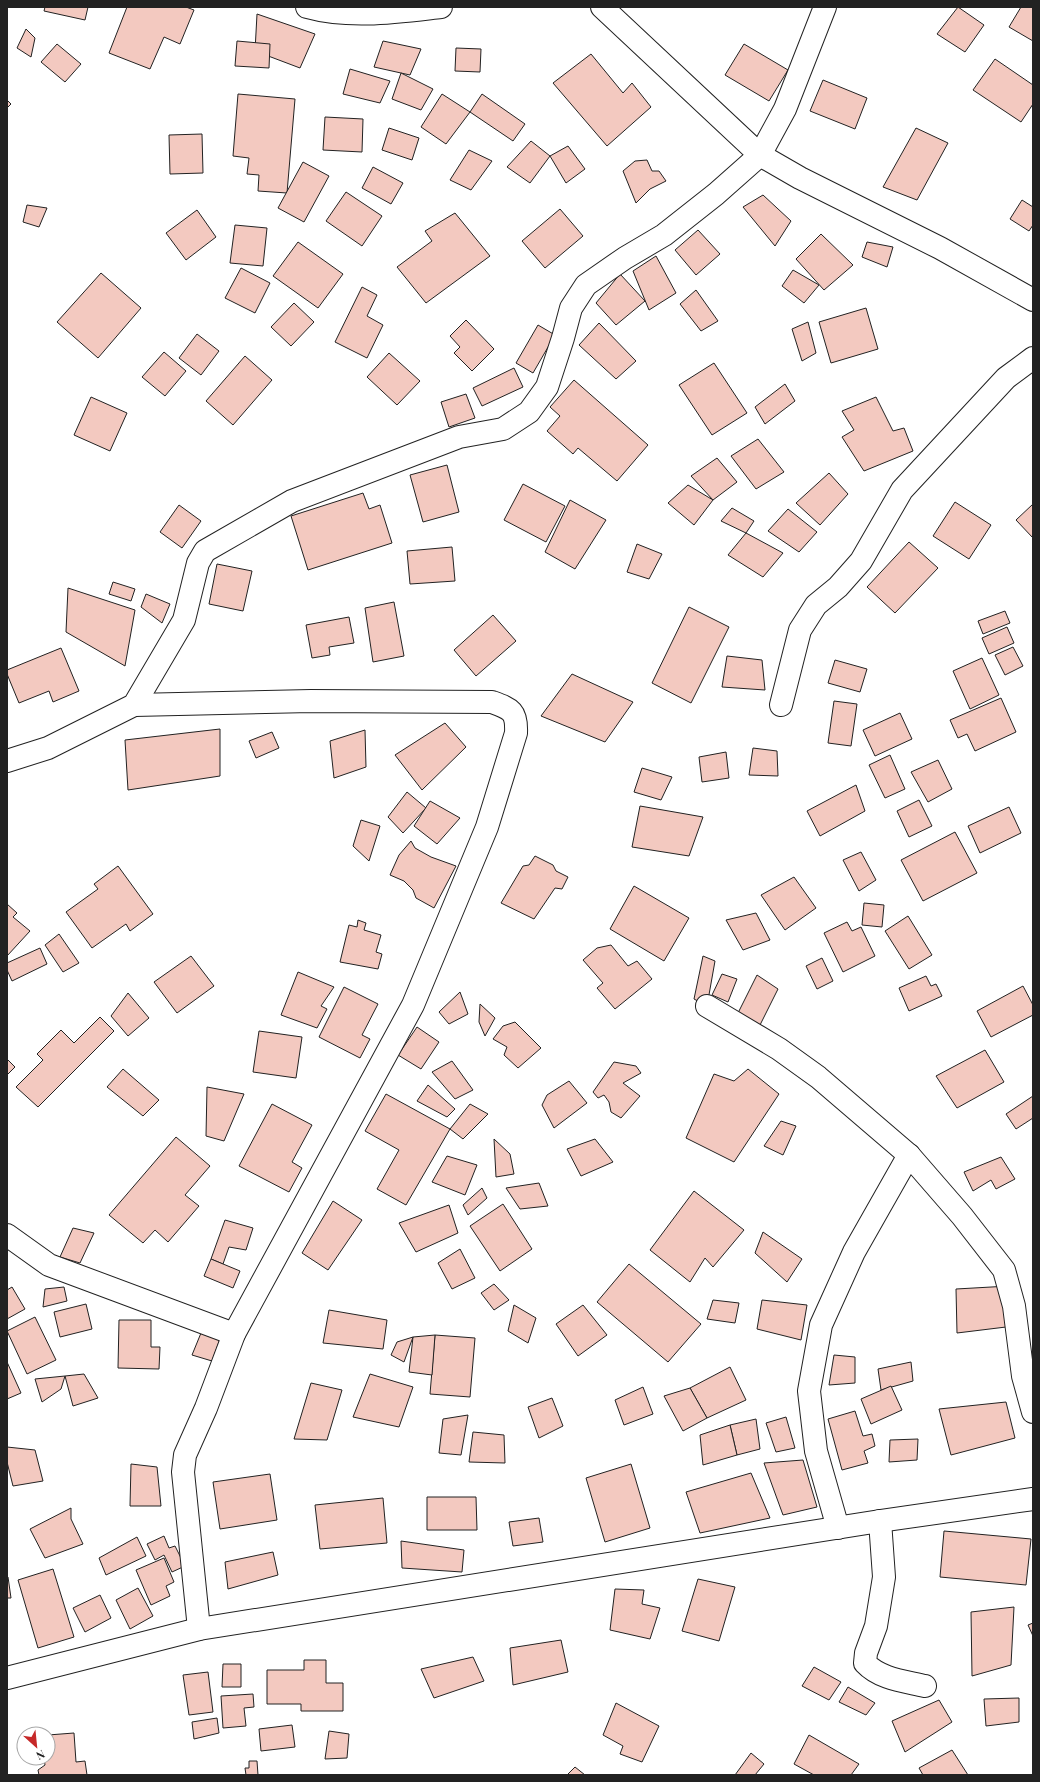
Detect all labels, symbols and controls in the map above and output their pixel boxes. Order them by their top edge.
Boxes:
north arrow [16,1726,56,1766]
text: N [34,1747,48,1764]

